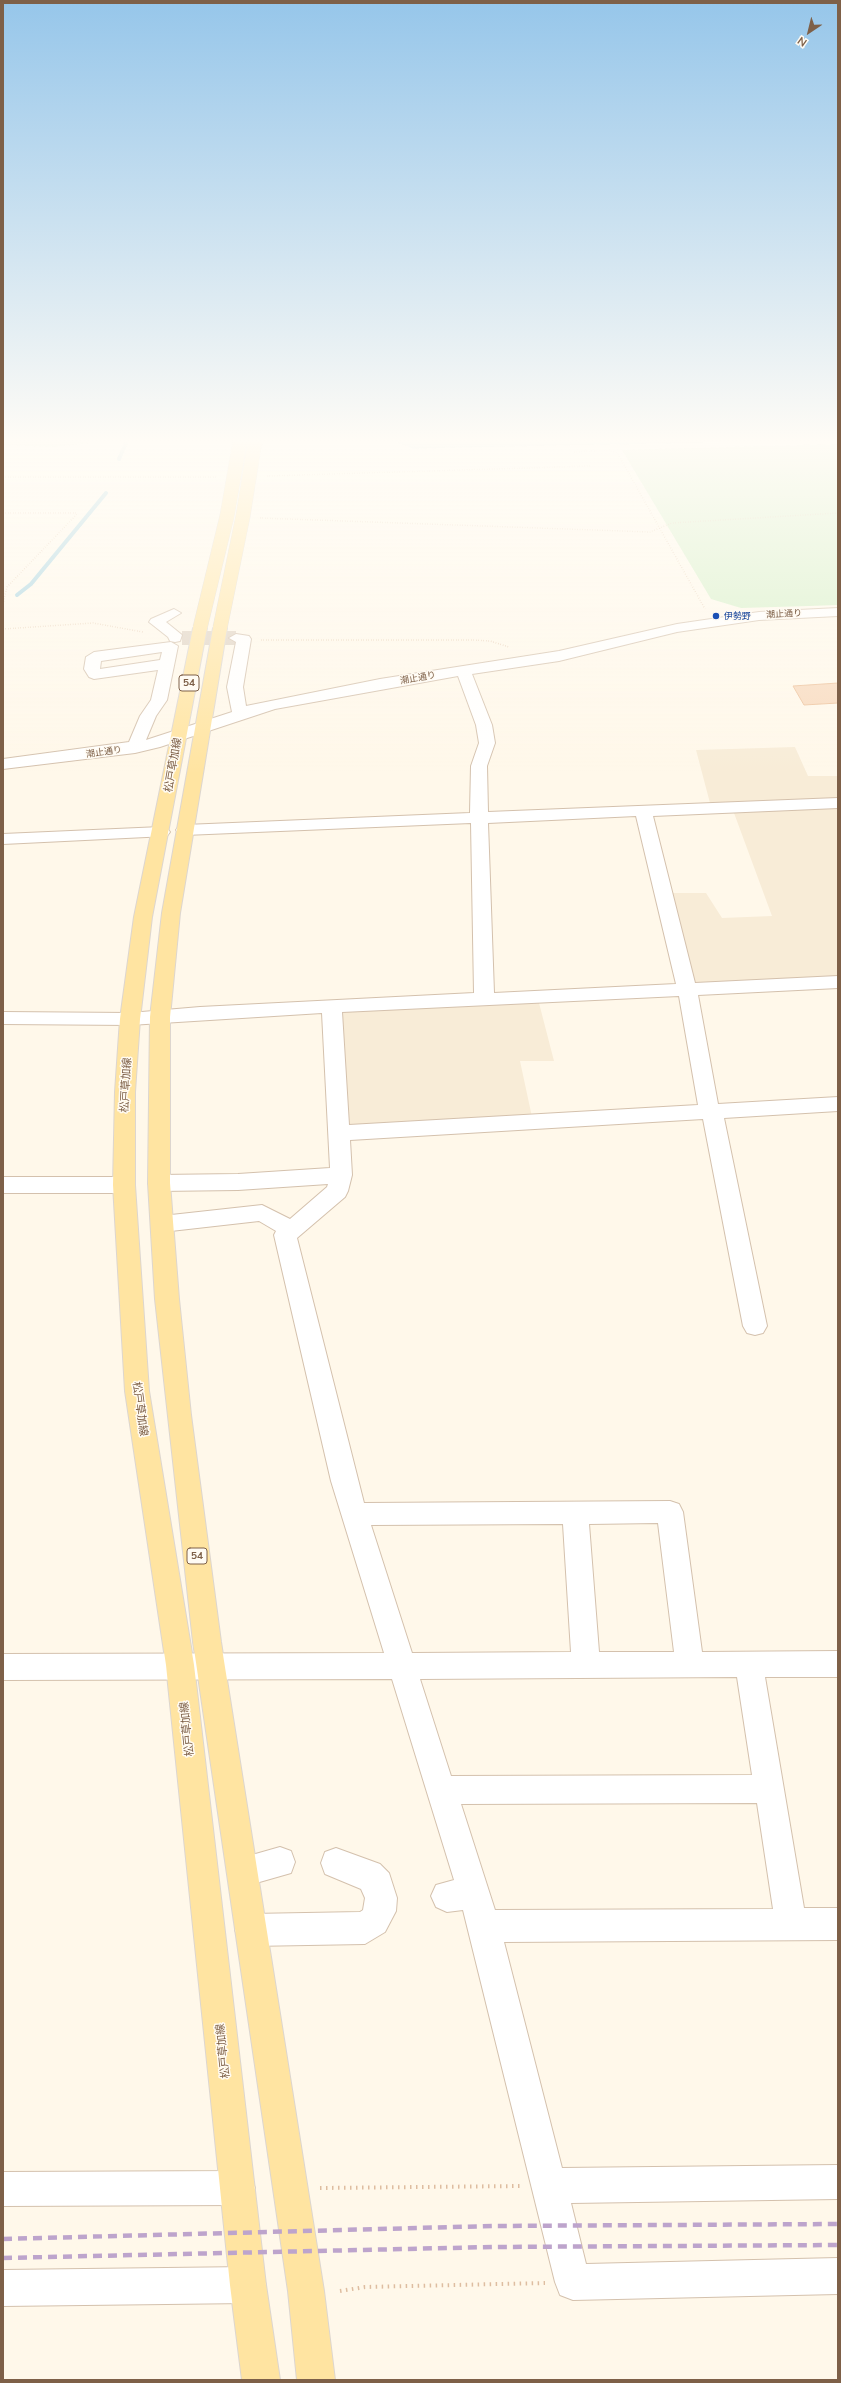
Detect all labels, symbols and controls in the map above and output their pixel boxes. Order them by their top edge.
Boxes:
north arrow [789,12,829,52]
text: N [795,34,810,50]
street label: 潮止通り [766,608,802,620]
marker: 伊勢野 [711,611,721,621]
place label: 伊勢野 [724,611,751,621]
street label: 潮止通り [399,670,437,686]
road number: 54 [179,675,199,691]
street label: 松戸草加線 [162,737,184,793]
street label: 潮止通り [85,744,123,760]
street label: 松戸草加線 [118,1057,134,1113]
street label: 松戸草加線 [130,1381,150,1437]
road number: 54 [187,1548,207,1564]
street label: 松戸草加線 [178,1701,196,1757]
street label: 松戸草加線 [214,2023,232,2079]

